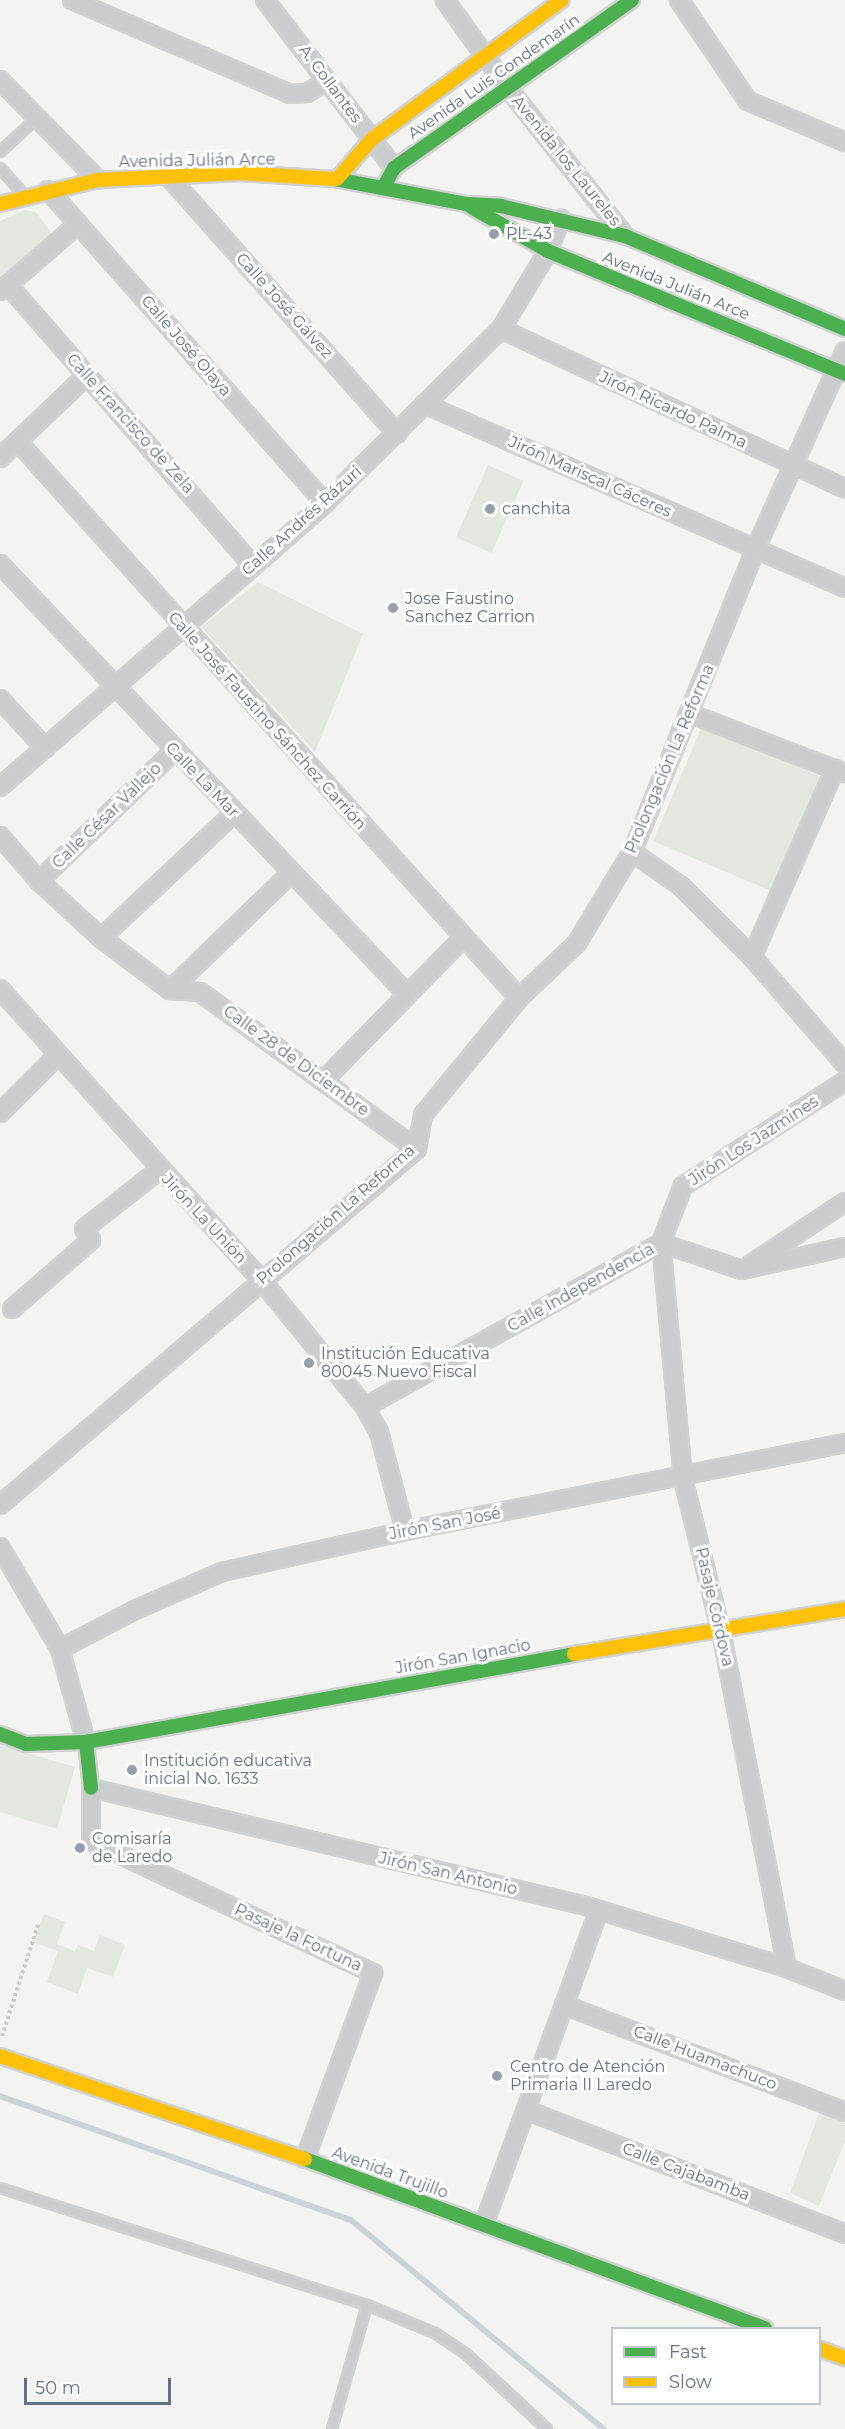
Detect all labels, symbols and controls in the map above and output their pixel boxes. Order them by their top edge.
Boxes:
street label: Avenida Luis Condemarín [404,10,584,144]
street label: A. Collantes [294,41,366,127]
street label: Avenida los Laureles [507,92,625,230]
street label: Avenida Julián Arce [118,150,276,172]
place label: PL-43 [506,224,552,244]
marker: PL-43 [487,227,501,241]
street label: Avenida Julián Arce [600,248,752,324]
street label: Calle José Gálvez [232,249,336,363]
street label: Calle José Olaya [137,292,235,400]
street label: Calle Francisco de Zela [62,350,198,498]
street label: Jirón Ricardo Palma [596,367,750,453]
street label: Jirón Mariscal Cáceres [505,432,675,522]
street label: Calle Andrés Rázuri [238,462,366,580]
place label: canchita [502,499,571,519]
marker: canchita [483,502,497,516]
place label: Jose Faustino Sanchez Carrion [405,589,535,627]
marker: Jose Faustino Sanchez Carrion [386,601,400,615]
street label: Calle José Faustino Sánchez Carrión [164,608,370,834]
street label: Prolongación La Reforma [621,662,719,856]
street label: Calle La Mar [161,738,243,822]
street label: Calle César Vallejo [49,759,165,873]
street label: Calle 28 de Diciembre [219,1002,373,1120]
street label: Jirón Los Jazmines [686,1092,822,1190]
street label: Prolongación La Reforma [253,1141,419,1289]
street label: Jirón La Unión [158,1170,250,1268]
street label: Calle Independencia [504,1240,658,1336]
place label: Institución Educativa 80045 Nuevo Fiscal [321,1344,490,1382]
marker: Institución Educativa 80045 Nuevo Fiscal [302,1356,316,1370]
street label: Jirón San José [388,1504,502,1544]
street label: Pasaje Córdova [691,1545,737,1669]
street label: Jirón San Ignacio [394,1636,532,1678]
place label: Institución educativa inicial No. 1633 [144,1751,312,1789]
marker: Institución educativa inicial No. 1633 [125,1763,139,1777]
place label: Comisaría de Laredo [92,1829,172,1867]
marker: Comisaría de Laredo [73,1841,87,1855]
street label: Jirón San Antonio [377,1849,519,1899]
street label: Pasaje la Fortuna [231,1900,365,1976]
street label: Calle Huamachuco [631,2022,779,2094]
place label: Centro de Atención Primaria II Laredo [510,2057,665,2095]
marker: Centro de Atención Primaria II Laredo [488,2067,506,2085]
street label: Calle Cajabamba [620,2139,752,2205]
street label: Avenida Trujillo [329,2143,451,2203]
legend [611,2327,821,2405]
text: Fast [669,2341,707,2363]
scale bar [27,2366,174,2404]
text: Slow [669,2371,712,2393]
text: 50 m [35,2377,81,2399]

